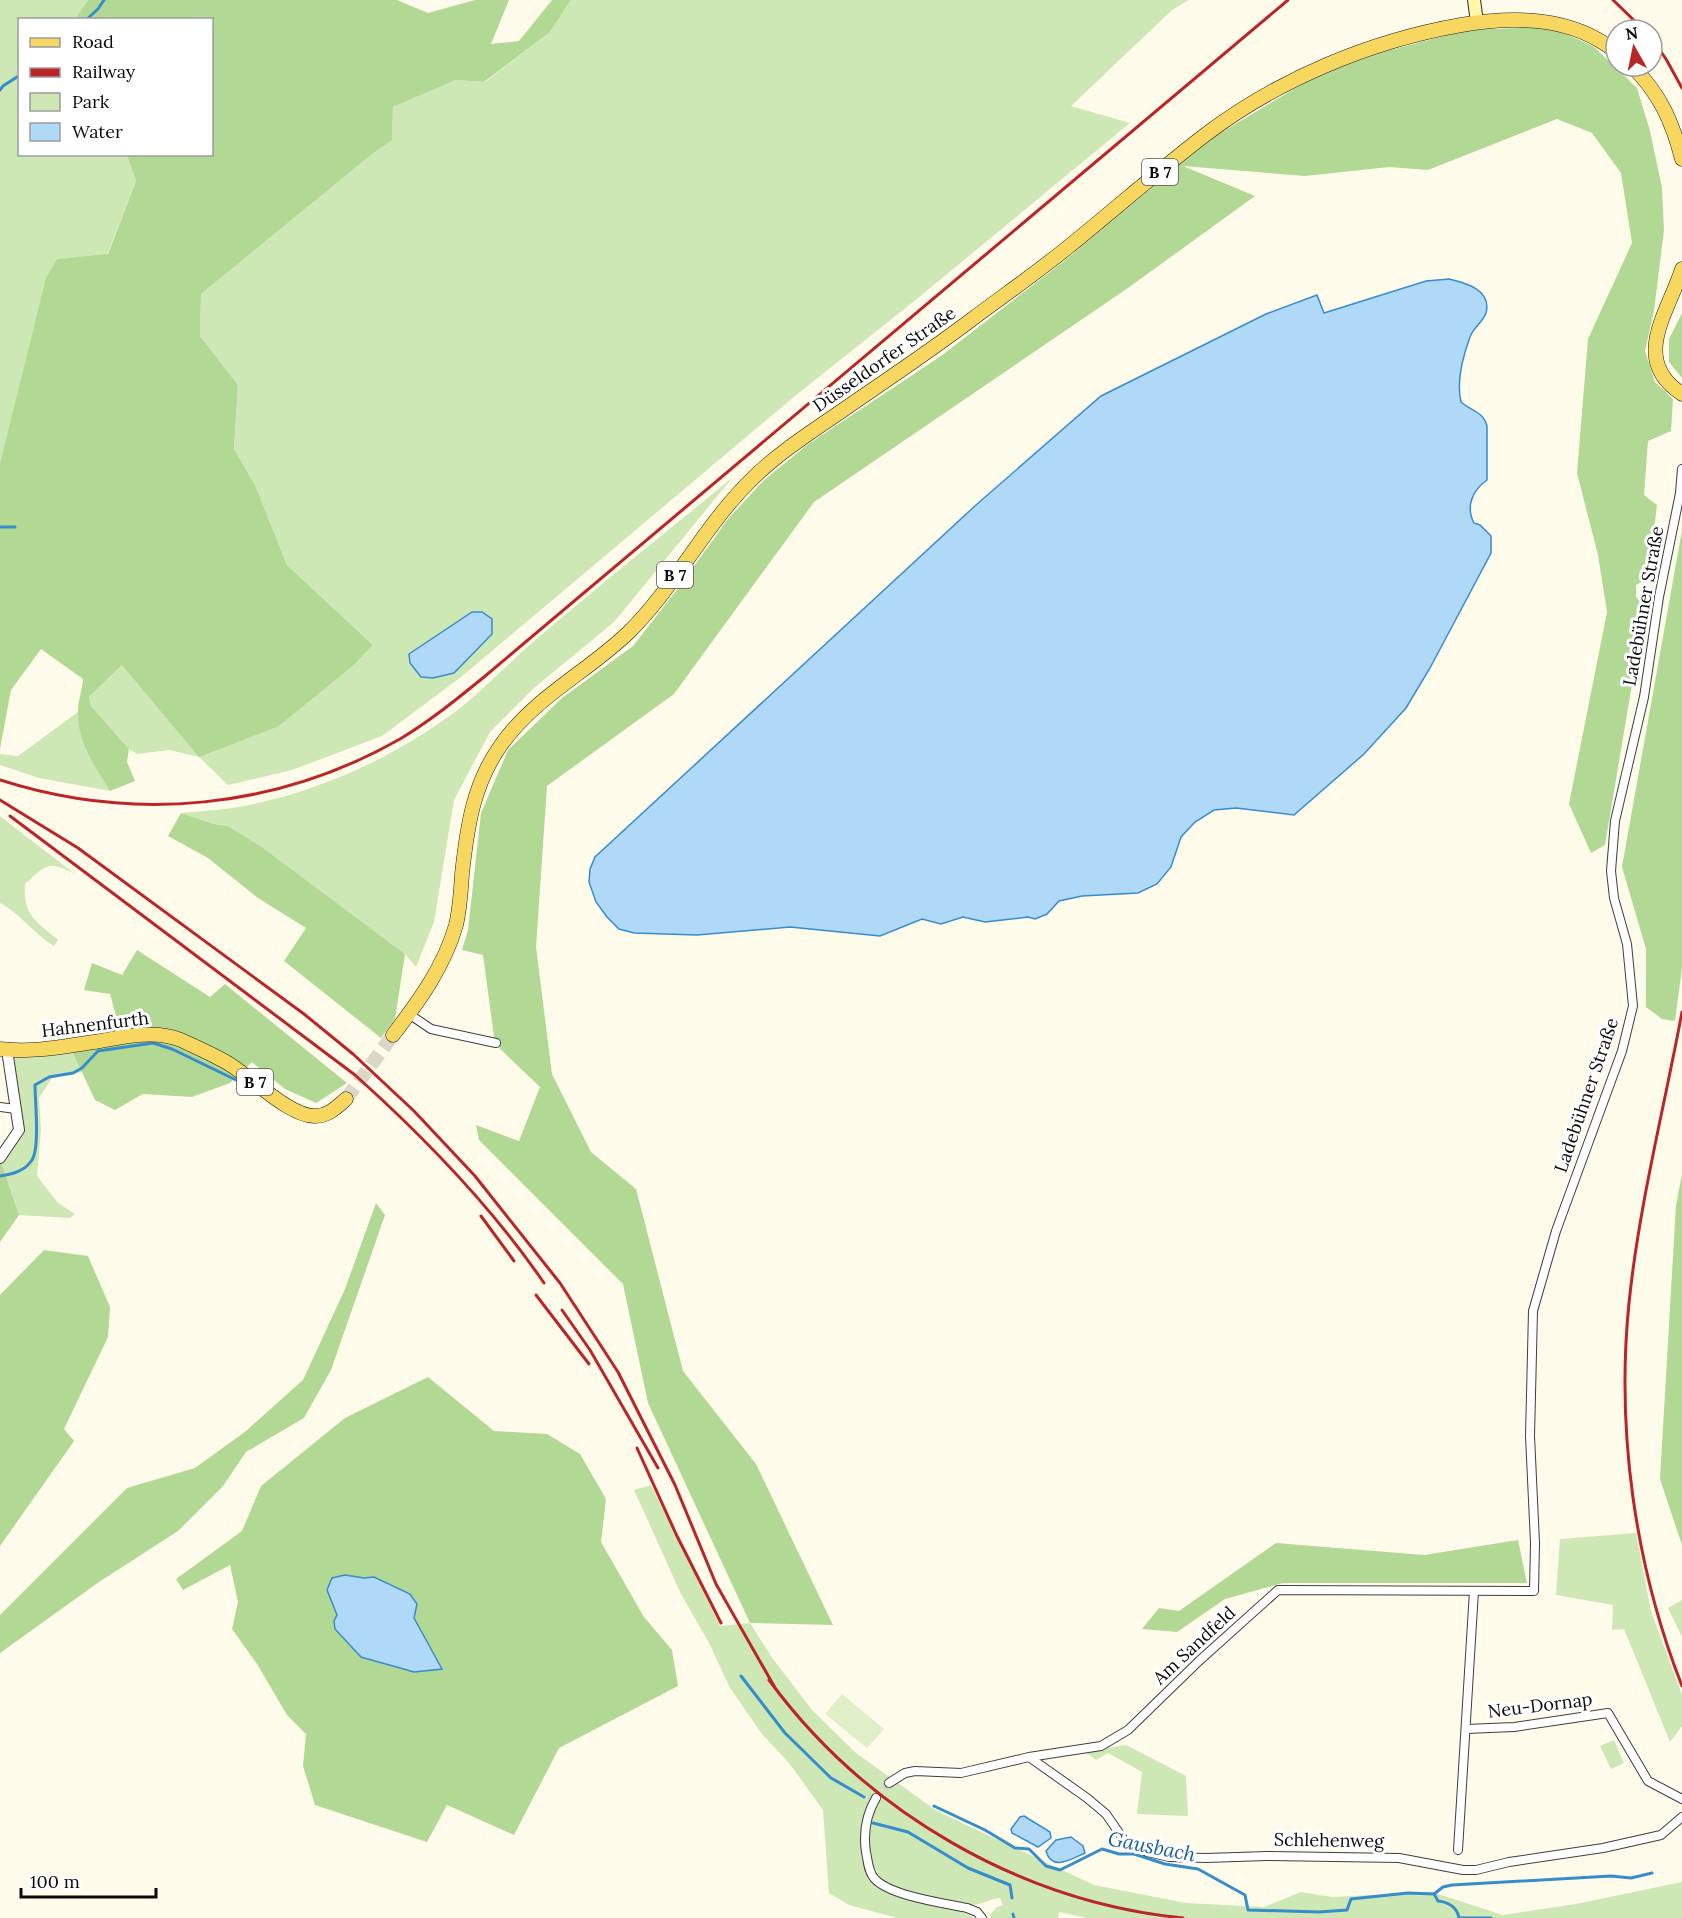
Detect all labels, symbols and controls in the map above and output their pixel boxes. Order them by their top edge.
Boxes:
legend [18,18,213,156]
north arrow [1604,18,1664,78]
text: N [1624,22,1639,44]
text: Road [72,30,114,53]
text: Railway [72,60,136,83]
text: Park [72,90,110,113]
text: Water [72,120,123,143]
road number: B 7 [1142,159,1178,185]
street label: Düsseldorfer Straße [808,301,960,417]
street label: Ladebühner Straße [1618,524,1668,688]
road number: B 7 [657,562,693,588]
street label: Hahnenfurth [40,1006,150,1042]
street label: Ladebühner Straße [1549,1014,1623,1175]
road number: B 7 [237,1069,273,1095]
street label: Am Sandfeld [1147,1601,1240,1690]
street label: Neu-Dornap [1486,1687,1594,1723]
water label: Gausbach [1106,1825,1198,1867]
street label: Schlehenweg [1274,1828,1385,1852]
scale bar [21,1861,156,1899]
text: 100 m [30,1870,80,1893]

